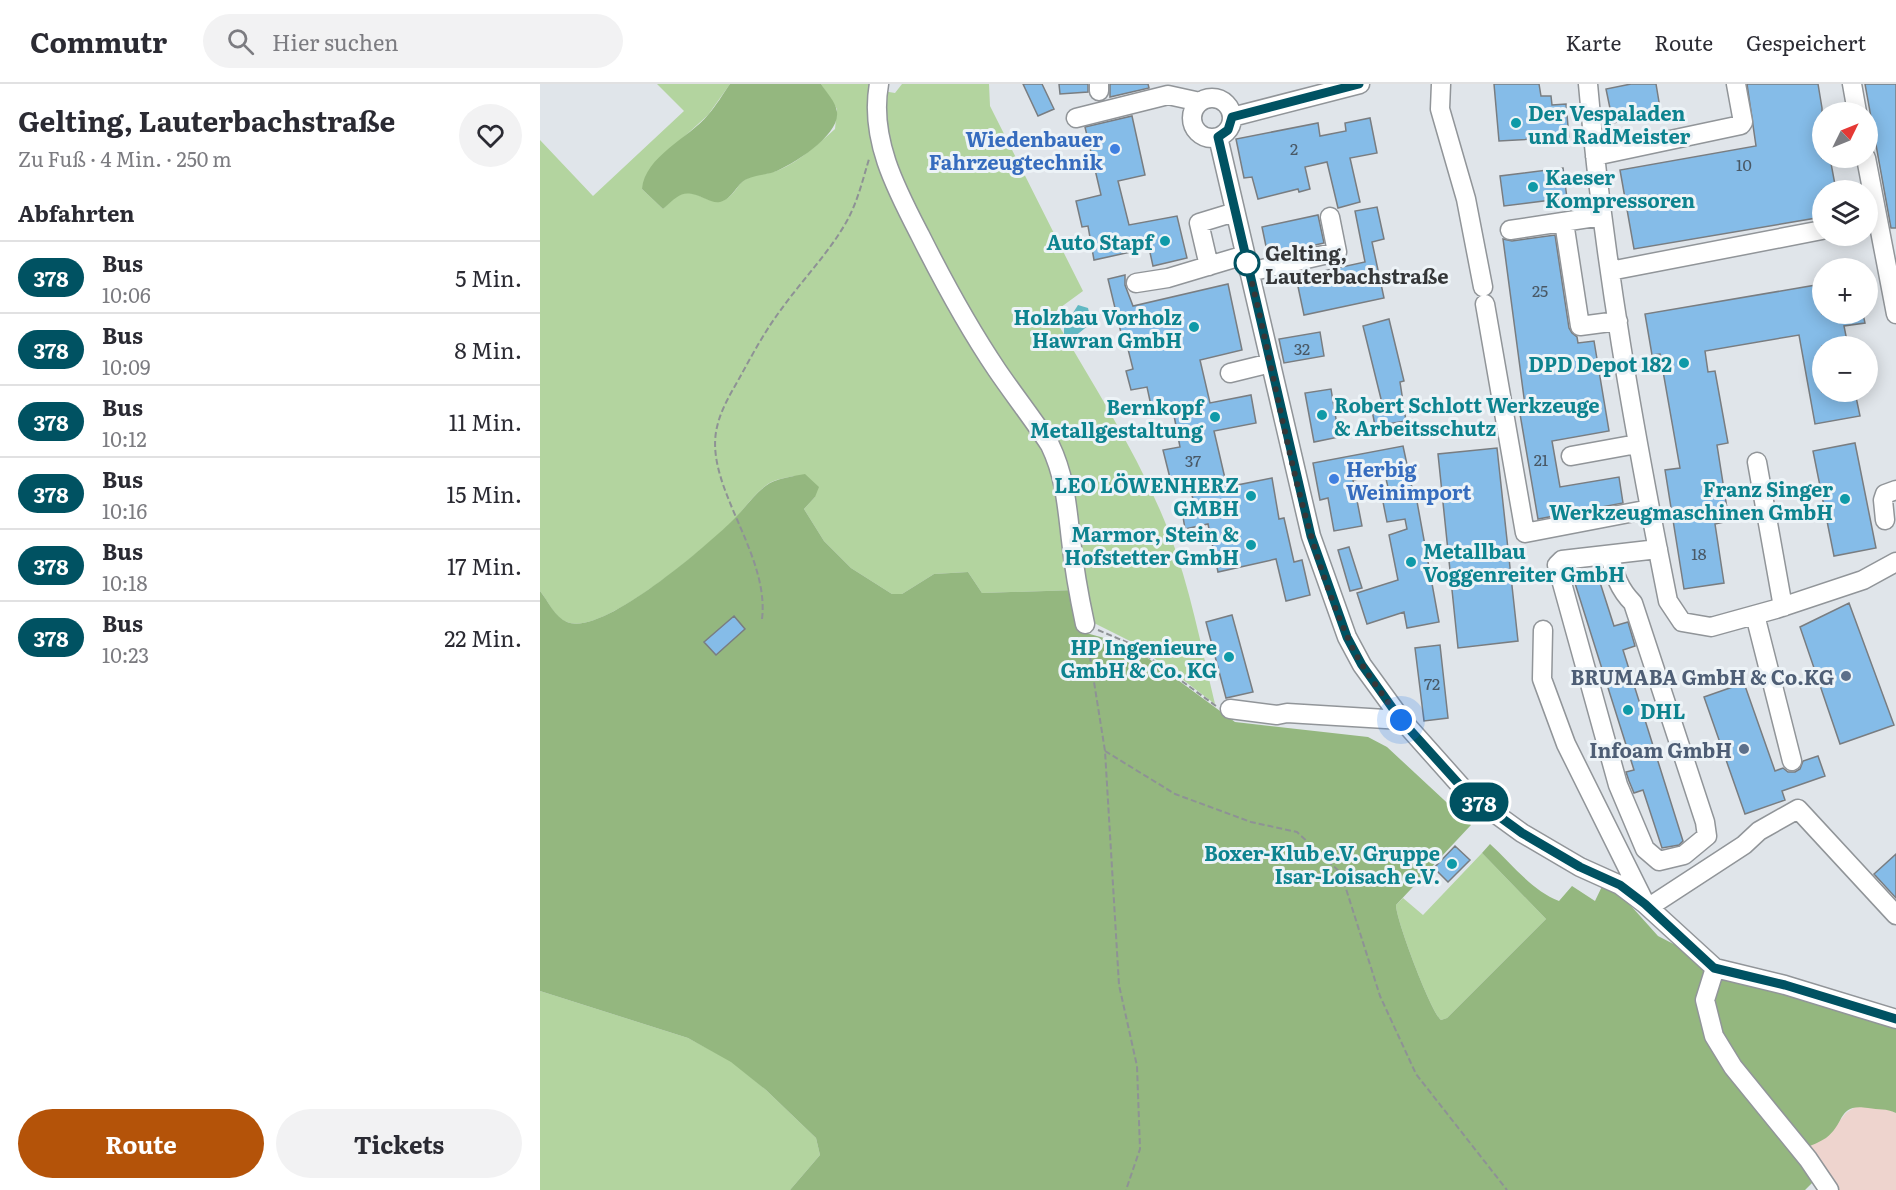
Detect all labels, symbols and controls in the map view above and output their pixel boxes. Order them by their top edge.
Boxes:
search box [203,14,623,68]
text: Commutr [30,20,167,62]
icon: search [224,25,257,58]
text: Hier suchen [272,25,399,58]
text: Karte [1565,26,1621,57]
text: Route [1654,26,1713,57]
text: Gespeichert [1746,26,1866,57]
place label: Der Vespaladen und RadMeister [1528,97,1691,150]
text: Gelting, Lauterbachstraße [18,99,395,141]
north arrow [1812,102,1878,168]
map controls [1812,102,1878,402]
button: heart [459,104,522,167]
marker: Der Vespaladen und RadMeister [1509,116,1523,130]
place label: Wiedenbauer Fahrzeugtechnik [929,123,1104,176]
house number: 2 [1290,136,1298,160]
marker: Wiedenbauer Fahrzeugtechnik [1108,142,1122,156]
text: Zu Fuß · 4 Min. · 250 m [18,143,232,173]
house number: 10 [1736,152,1752,176]
place label: Kaeser Kompressoren [1545,161,1695,214]
marker: Kaeser Kompressoren [1526,180,1540,194]
button: layers [1812,180,1878,246]
text: Abfahrten [18,196,135,229]
place label: Auto Stapf [1047,226,1155,256]
marker: Auto Stapf [1158,234,1172,248]
place label: Gelting, Lauterbachstraße [1265,237,1448,290]
text: Bus [102,246,143,279]
marker: Gelting, Lauterbachstraße [1234,250,1260,276]
button: + [1812,258,1878,324]
text: 5 Min. [455,261,522,294]
text: 378 [33,262,69,293]
house number: 25 [1532,278,1548,302]
text: 10:06 [102,279,151,309]
place label: Holzbau Vorholz Hawran GmbH [1014,301,1182,354]
text: Bus [102,318,143,351]
marker: Holzbau Vorholz Hawran GmbH [1187,320,1201,334]
text: 8 Min. [454,333,522,366]
text: 378 [33,334,69,365]
house number: 32 [1294,336,1310,360]
button: − [1812,336,1878,402]
place label: DPD Depot 182 [1528,348,1672,378]
text: 10:09 [102,351,150,381]
marker: DPD Depot 182 [1677,356,1691,370]
place label: Robert Schlott Werkzeuge & Arbeitsschutz [1334,389,1600,442]
text: Bus [102,390,143,423]
place label: Bernkopf Metallgestaltung [1030,391,1205,444]
text: 11 Min. [449,405,522,438]
text: 378 [33,406,69,437]
marker: Robert Schlott Werkzeuge & Arbeitsschutz [1315,408,1329,422]
marker: Bernkopf Metallgestaltung [1208,410,1222,424]
text: 10:12 [102,423,147,453]
house number: 21 [1534,447,1549,471]
house number: 37 [1185,448,1201,472]
place label: Herbig Weinimport [1346,453,1471,506]
text: Bus [102,462,143,495]
place label: LEO LÖWENHERZ GMBH [1054,469,1239,522]
marker: Herbig Weinimport [1327,472,1341,486]
place label: Franz Singer Werkzeugmaschinen GmbH [1549,473,1833,526]
text: 15 Min. [446,477,522,510]
text: 378 [33,478,69,509]
marker: LEO LÖWENHERZ GMBH [1244,489,1258,503]
marker: Franz Singer Werkzeugmaschinen GmbH [1838,492,1852,506]
text: 10:16 [102,495,147,525]
place label: Marmor, Stein & Hofstetter GmbH [1064,518,1239,571]
text: Bus [102,534,143,567]
place label: Metallbau Voggenreiter GmbH [1423,535,1625,588]
marker: Marmor, Stein & Hofstetter GmbH [1244,538,1258,552]
house number: 18 [1691,541,1707,565]
text: 17 Min. [447,549,522,582]
text: 378 [33,550,69,581]
marker: Metallbau Voggenreiter GmbH [1404,555,1418,569]
text: 10:18 [102,567,148,597]
text: Bus [102,606,143,639]
text: 22 Min. [444,621,522,654]
text: 378 [33,622,69,653]
place label: HP Ingenieure GmbH & Co. KG [1060,631,1217,684]
text: 10:23 [102,639,149,669]
marker: HP Ingenieure GmbH & Co. KG [1222,650,1236,664]
place label: BRUMABA GmbH & Co.KG [1571,661,1834,691]
marker: BRUMABA GmbH & Co.KG [1839,669,1853,683]
house number: 72 [1424,671,1440,695]
place label: DHL [1640,695,1685,725]
marker: DHL [1621,703,1635,717]
your location [1386,705,1416,735]
place label: Infoam GmbH [1589,734,1732,764]
marker: Infoam GmbH [1737,742,1751,756]
line badge: 378 [1444,782,1514,822]
text: 378 [1461,787,1497,818]
place label: Boxer-Klub e.V. Gruppe Isar-Loisach e.V. [1204,837,1440,890]
marker: Boxer-Klub e.V. Gruppe Isar-Loisach e.V. [1445,857,1459,871]
button: Route [18,1109,264,1178]
button: Tickets [276,1109,522,1178]

